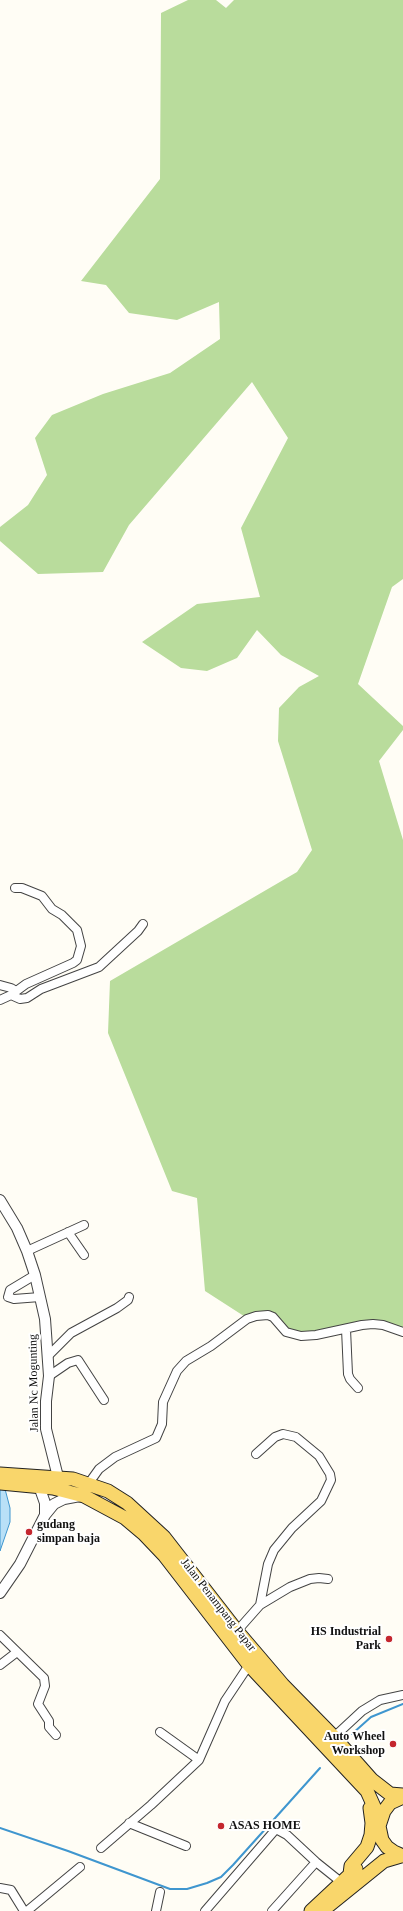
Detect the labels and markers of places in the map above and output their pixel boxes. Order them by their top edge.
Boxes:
place label: gudang simpan baja [37,1518,100,1546]
marker: gudang simpan baja [24,1527,34,1537]
place label: HS Industrial Park [311,1625,381,1653]
marker: HS Industrial Park [384,1634,394,1644]
place label: Auto Wheel Workshop [324,1730,385,1758]
marker: Auto Wheel Workshop [388,1739,398,1749]
place label: ASAS HOME [229,1819,301,1833]
marker: ASAS HOME [216,1821,226,1831]

